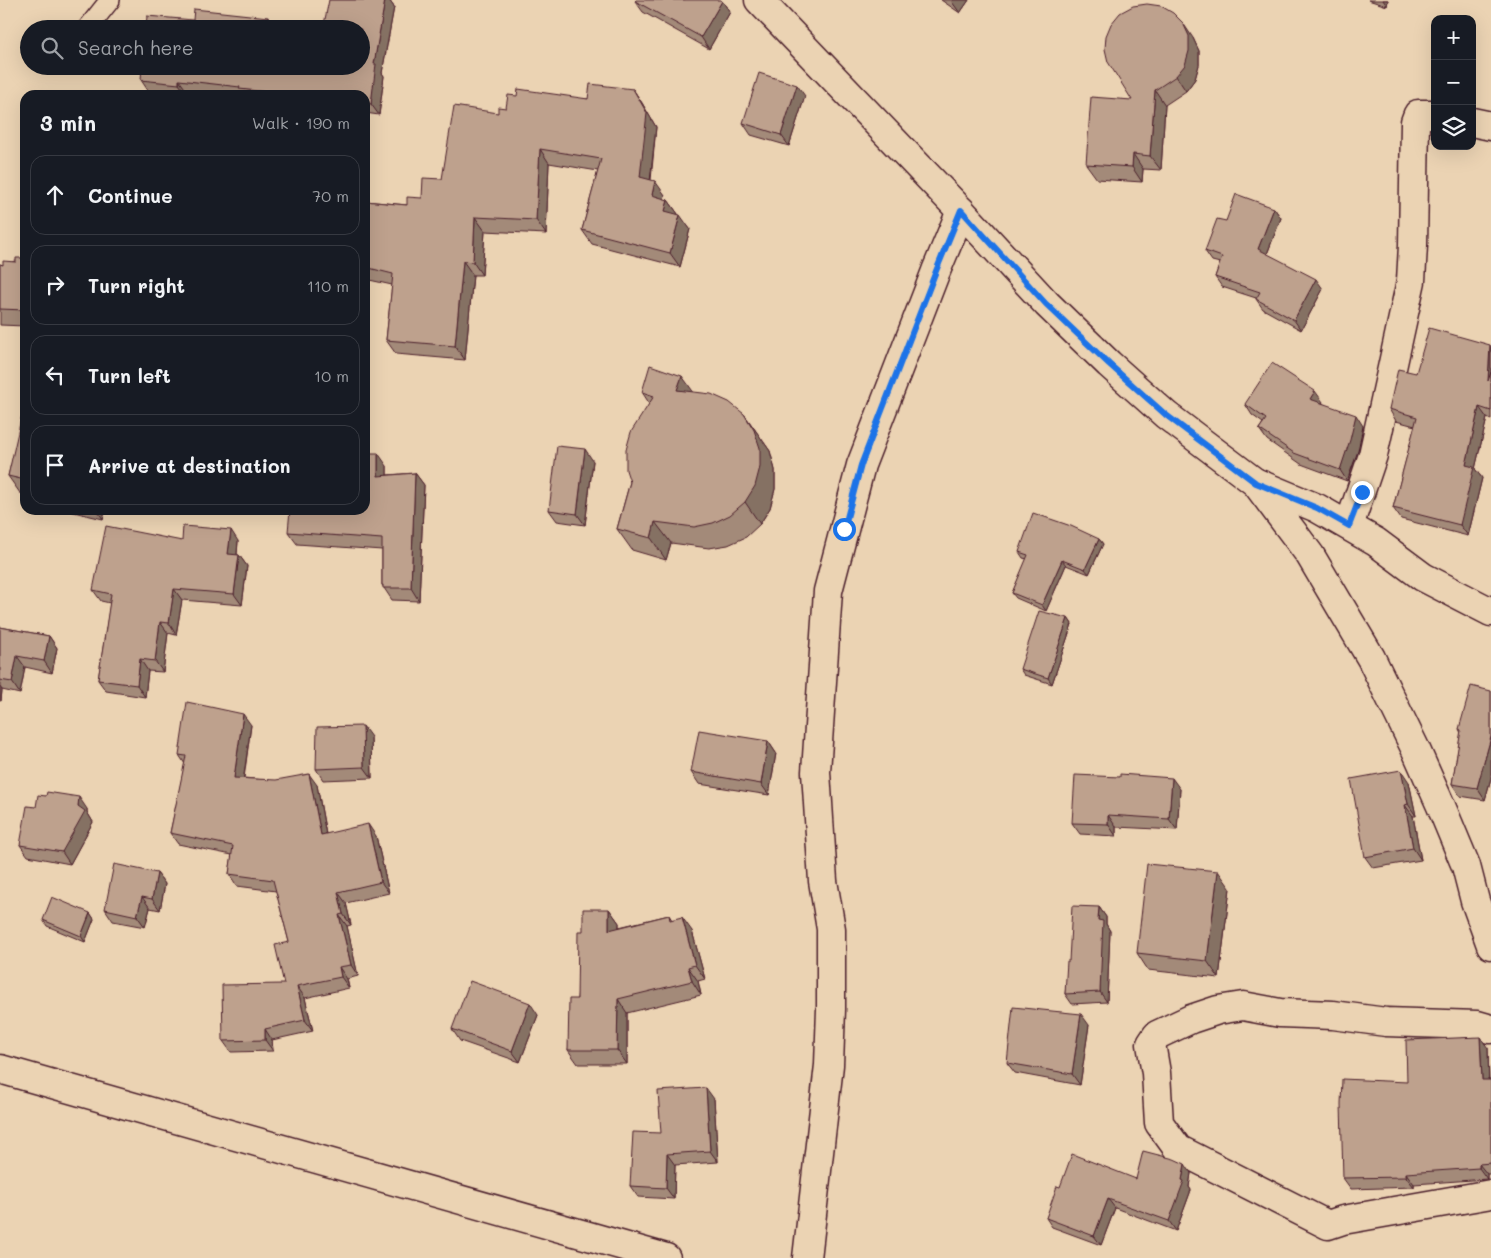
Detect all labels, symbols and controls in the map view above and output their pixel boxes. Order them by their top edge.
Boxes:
map controls [1431,15,1476,150]
button: + [1431,15,1476,60]
search box [20,20,370,75]
icon: search [38,34,66,62]
text: Search here [78,35,194,60]
button: − [1431,60,1476,105]
button: layers [1431,105,1476,150]
text: 3 min [40,109,96,136]
text: Walk · 190 m [252,112,350,133]
icon: ahead [41,181,69,209]
text: Continue [88,183,173,208]
text: 70 m [312,185,349,206]
icon: right [41,271,69,299]
text: Turn right [88,273,185,298]
text: 110 m [307,275,349,296]
icon: left [41,361,69,389]
text: Turn left [88,363,171,388]
text: 10 m [314,365,349,386]
icon: arrive [41,451,69,479]
text: Arrive at destination [88,453,291,478]
route end [1351,481,1374,504]
route start [833,518,856,541]

